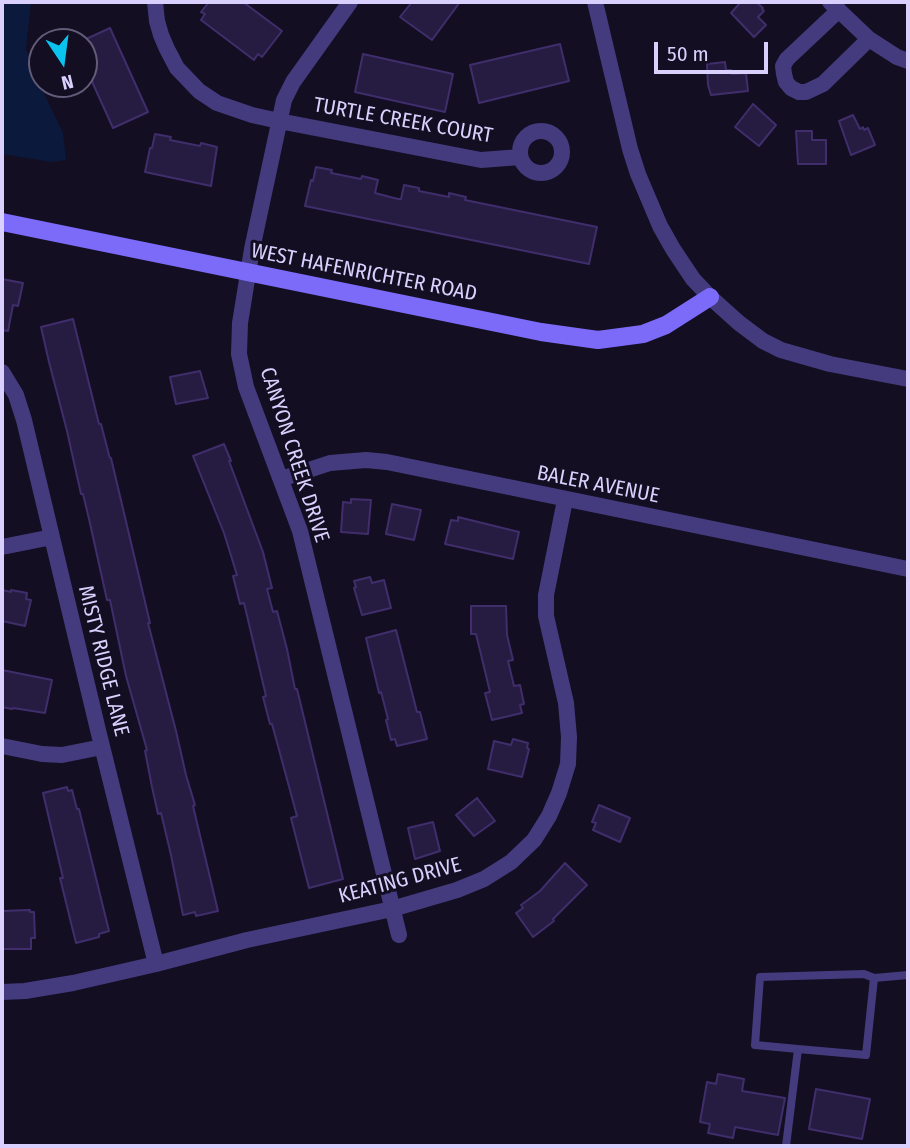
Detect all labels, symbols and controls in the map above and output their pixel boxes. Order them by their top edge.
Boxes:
north arrow [28,28,98,98]
scale bar [658,28,772,72]
text: 50 m [667,41,709,67]
text: N [59,70,76,94]
street label: TURTLE CREEK COURT [312,93,494,149]
street label: WEST HAFENRICHTER ROAD [249,239,479,307]
street label: CANYON CREEK DRIVE [254,364,334,546]
street label: BALER AVENUE [535,461,661,509]
street label: MISTY RIDGE LANE [72,583,134,739]
street label: KEATING DRIVE [336,853,464,909]

